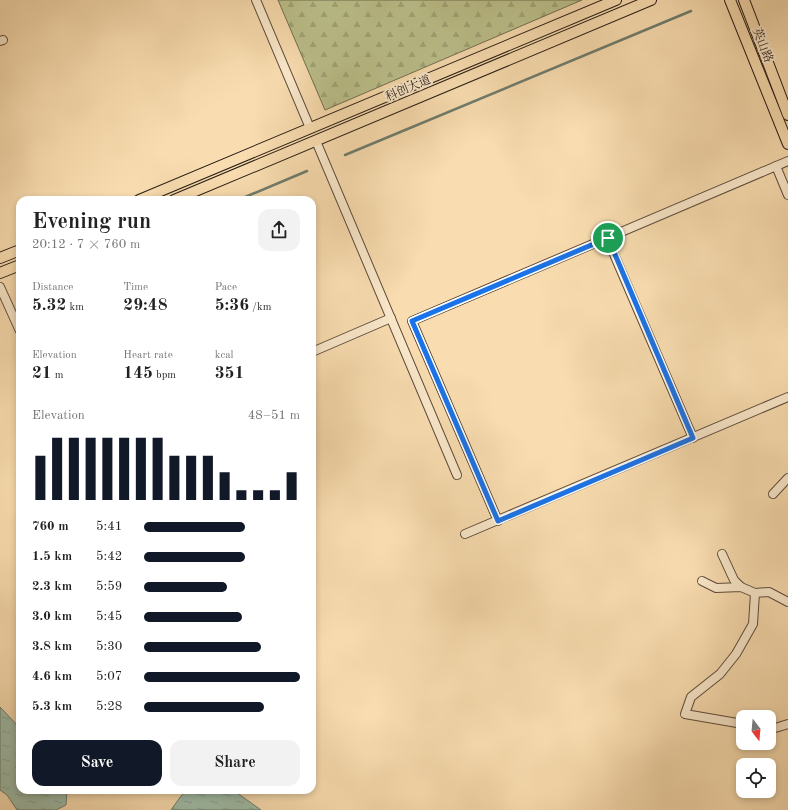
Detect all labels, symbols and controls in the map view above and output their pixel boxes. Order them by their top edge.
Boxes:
street label: 英山路 [750,26,776,64]
street label: 科创大道 [383,72,433,104]
button: share [258,209,300,251]
text: Evening run [32,211,151,233]
pin [591,221,625,255]
icon: arrive [597,227,619,249]
text: 20:12 · 7 × 760 m [32,238,140,251]
text: Distance [32,282,73,293]
text: Time [123,282,148,293]
text: Pace [215,282,237,293]
text: 5.32 [32,297,66,314]
text: 29:48 [123,297,168,314]
text: 5:36 [215,297,249,314]
text: km [66,302,84,313]
text: /km [249,302,271,313]
text: Elevation [32,350,77,361]
text: Heart rate [123,350,173,361]
text: kcal [215,350,234,361]
text: 21 [32,365,52,382]
text: 145 [123,365,153,382]
text: 351 [215,365,244,382]
text: m [52,370,64,381]
text: bpm [153,370,176,381]
text: Elevation [32,409,85,422]
text: 48–51 m [248,409,300,422]
text: 760 m [32,520,69,533]
text: 5:41 [96,520,122,533]
text: 1.5 km [32,550,72,563]
text: 5:42 [96,550,122,563]
text: 2.3 km [32,580,72,593]
text: 5:59 [96,580,122,593]
text: 3.0 km [32,610,72,623]
text: 5:45 [96,610,122,623]
text: 3.8 km [32,640,72,653]
text: 5:30 [96,640,122,653]
text: 4.6 km [32,670,72,683]
text: 5:07 [96,670,122,683]
text: 5.3 km [32,700,72,713]
text: 5:28 [96,700,122,713]
north arrow [736,710,776,750]
map controls [736,710,776,798]
button: Save [32,740,162,786]
button: Share [170,740,300,786]
button: locate [736,758,776,798]

